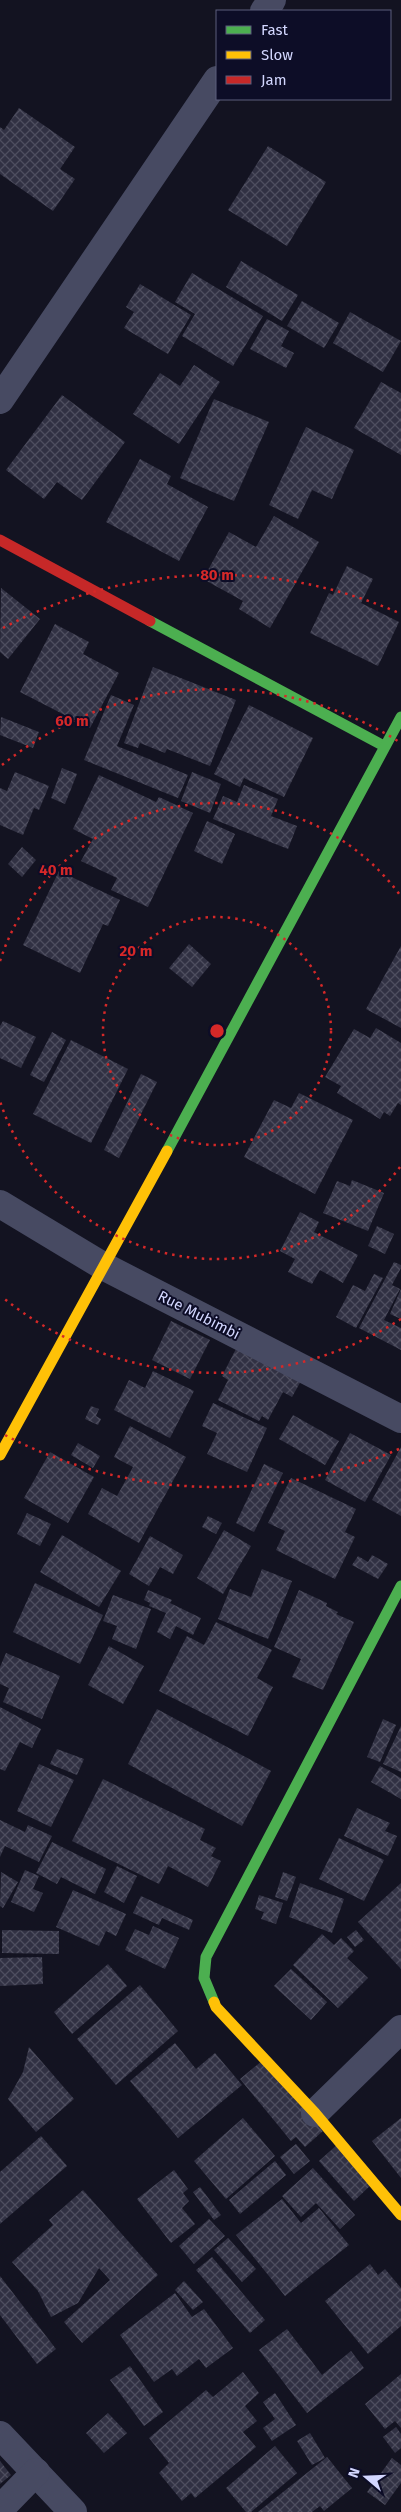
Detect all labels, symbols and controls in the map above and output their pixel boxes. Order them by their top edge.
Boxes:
legend [216,10,391,100]
text: Fast [261,21,288,39]
text: Slow [261,46,293,64]
text: Jam [261,71,287,89]
text: 80 m [200,566,234,584]
text: 60 m [55,712,89,730]
text: 40 m [39,861,73,879]
text: 20 m [120,942,152,960]
centre of rings [208,1022,226,1040]
street label: Rue Mubimbi [155,1287,243,1343]
north arrow [341,2452,391,2502]
text: N [345,2466,364,2480]

